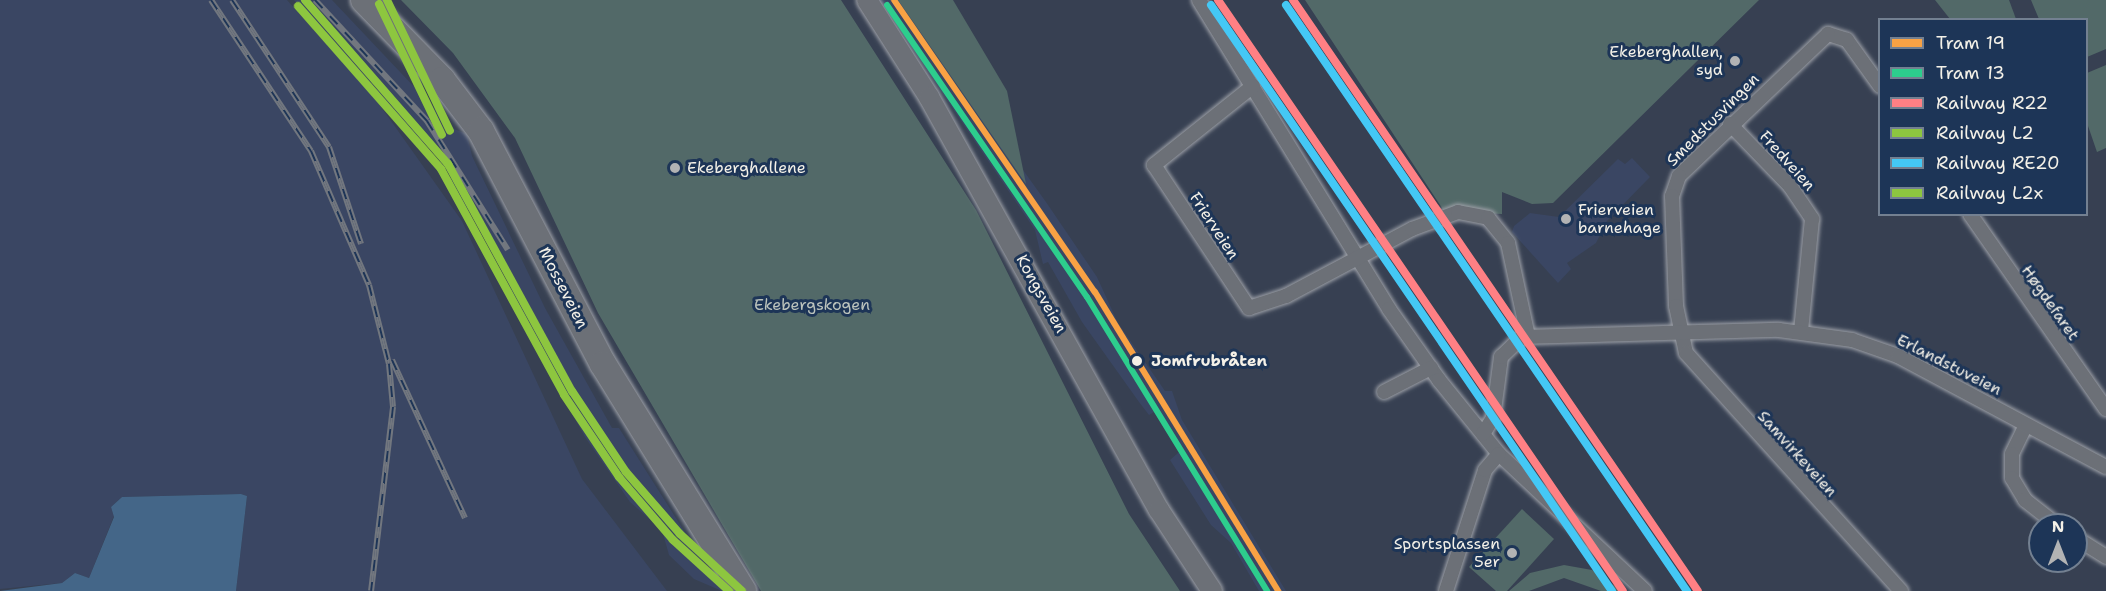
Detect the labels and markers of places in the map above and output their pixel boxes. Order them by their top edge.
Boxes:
place label: Ekeberghallen, syd [1609,42,1723,80]
marker: Ekeberghallen, syd [1728,54,1742,68]
place label: Ekeberghallene [687,158,806,178]
marker: Ekeberghallene [668,161,682,175]
place label: Frierveien barnehage [1578,200,1661,238]
marker: Frierveien barnehage [1559,212,1573,226]
place label: Jomfrubråten [1151,351,1267,371]
marker: Jomfrubråten [1128,352,1146,370]
place label: Sportsplassen 5er [1394,534,1500,572]
marker: Sportsplassen 5er [1505,546,1519,560]

